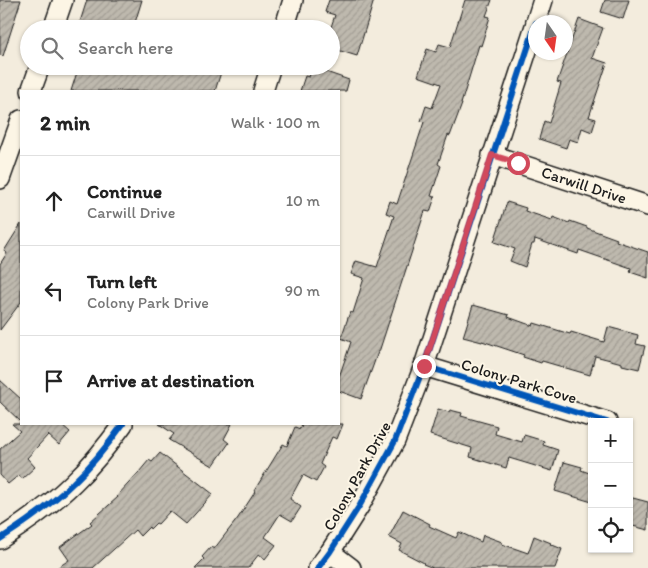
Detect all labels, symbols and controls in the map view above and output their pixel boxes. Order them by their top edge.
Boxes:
north arrow [528,15,573,60]
search box [20,20,340,75]
icon: search [38,34,66,62]
text: Search here [78,36,173,59]
text: 2 min [40,110,90,135]
text: Walk · 100 m [231,113,320,132]
route start [507,152,530,175]
street label: Carwill Drive [539,162,629,208]
text: Continue [87,180,162,203]
icon: ahead [40,187,68,215]
text: 10 m [286,191,320,210]
text: Carwill Drive [87,203,175,222]
text: Turn left [87,270,157,293]
icon: left [40,277,68,305]
text: 90 m [285,281,320,300]
text: Colony Park Drive [87,293,209,312]
street label: Colony Park Cove [459,354,579,408]
route end [413,355,436,378]
icon: arrive [40,367,68,395]
text: Arrive at destination [87,369,254,392]
street label: Colony Park Drive [319,418,395,534]
map controls [588,418,633,553]
button: + [588,418,633,463]
button: − [588,463,633,508]
button: locate [588,508,633,553]

